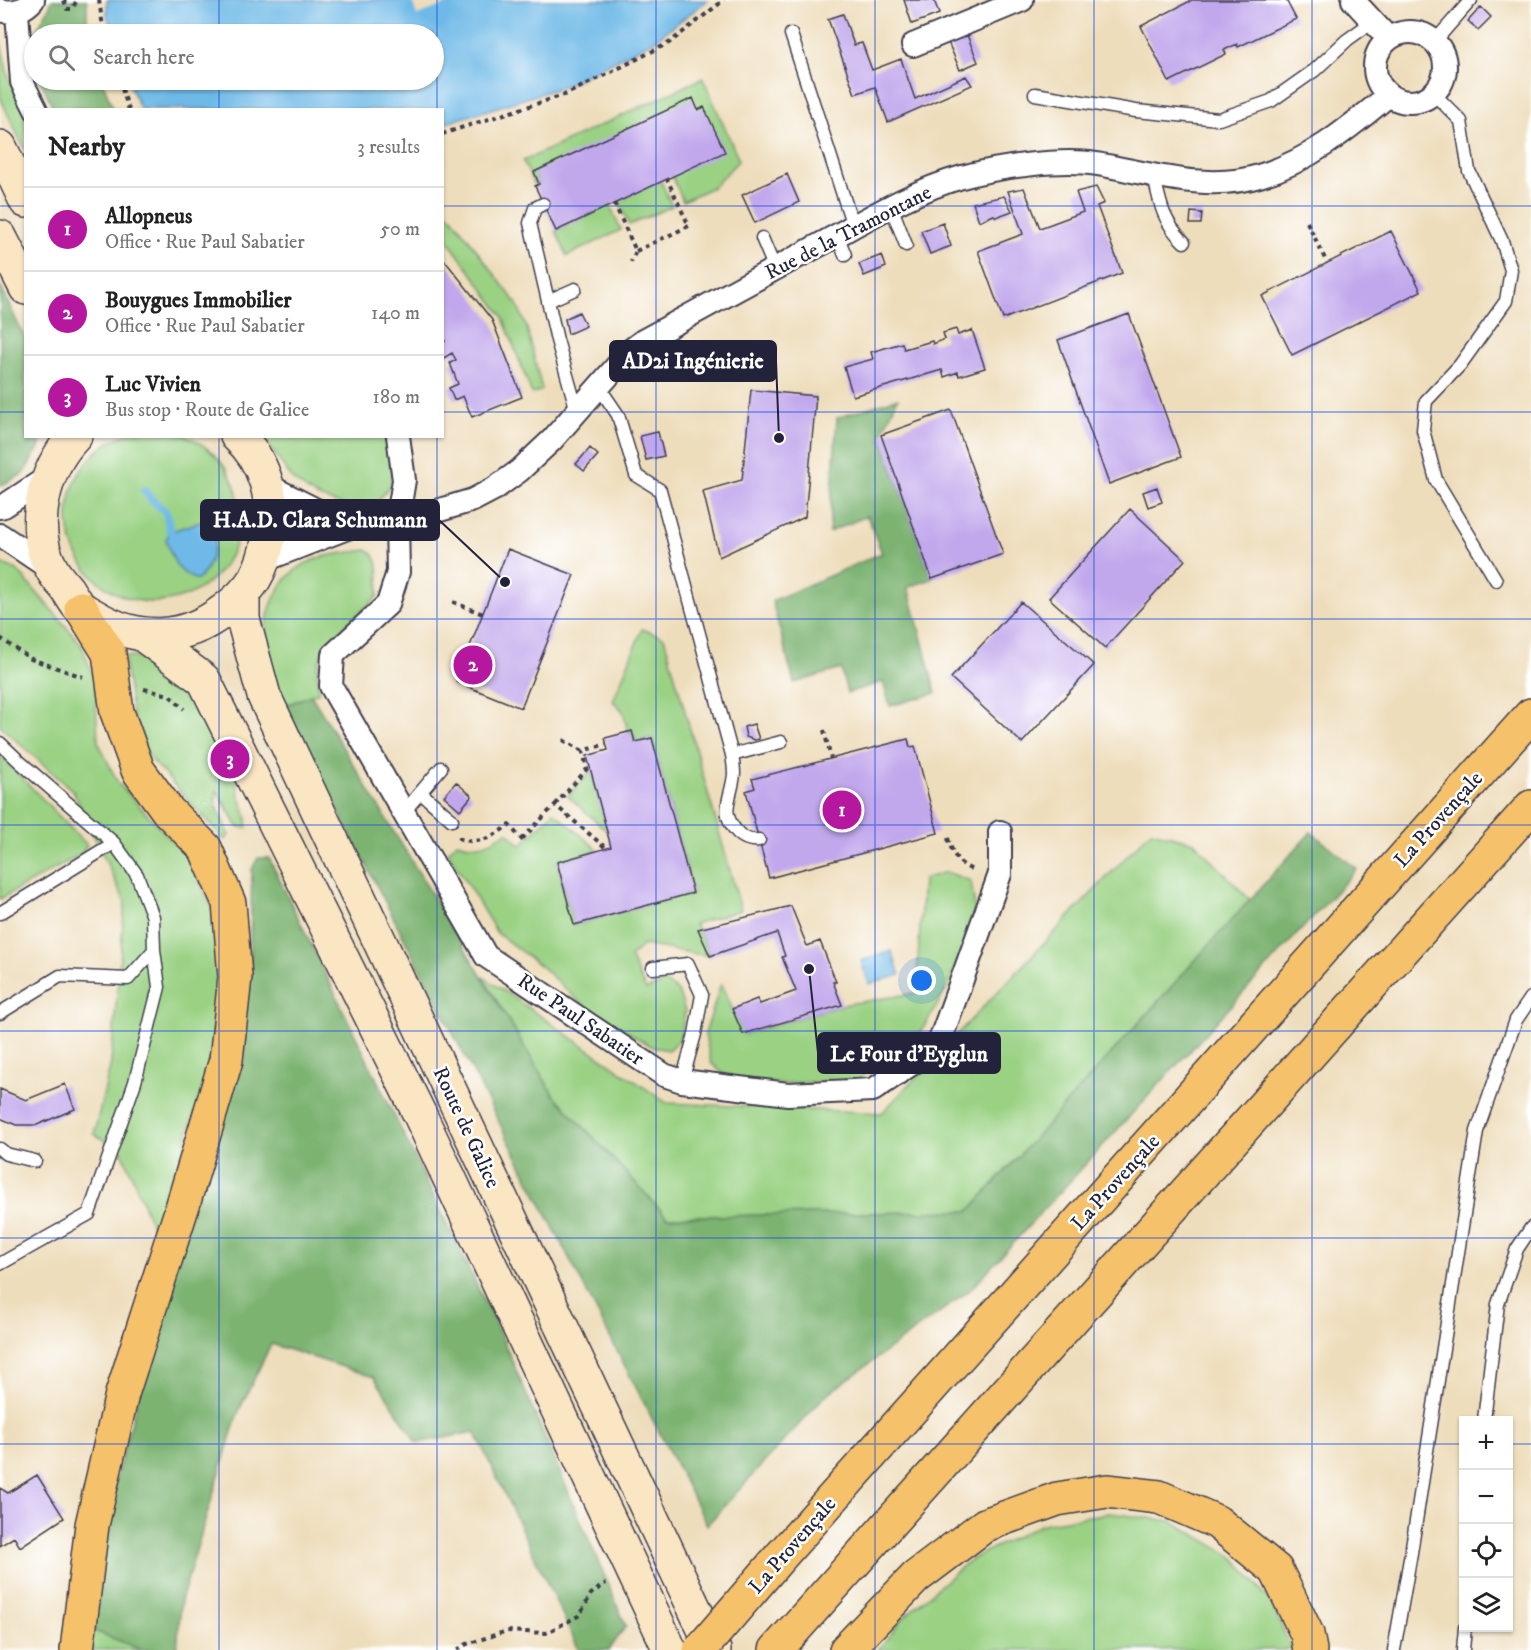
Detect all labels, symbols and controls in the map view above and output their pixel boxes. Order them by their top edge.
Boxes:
search box [24,24,444,90]
icon: search [45,41,78,74]
text: Search here [93,44,195,71]
text: Nearby [48,131,125,164]
text: 3 results [357,135,420,160]
street label: Rue de la Tramontane [761,180,936,286]
text: Allopneus [105,203,192,230]
text: 1 [64,217,71,242]
text: 50 m [380,217,420,242]
text: Office · Rue Paul Sabatier [105,230,305,255]
text: Bouygues Immobilier [105,287,292,314]
text: 2 [63,301,72,326]
text: 140 m [371,301,420,326]
text: Office · Rue Paul Sabatier [105,314,305,339]
callout: AD2i Ingénierie [610,341,776,381]
text: AD2i Ingénierie [621,348,764,375]
text: Luc Vivien [105,371,201,398]
text: 3 [64,385,71,410]
text: 180 m [373,385,420,410]
text: Bus stop · Route de Galice [105,398,309,423]
callout: H.A.D. Clara Schumann [201,500,439,540]
text: H.A.D. Clara Schumann [213,507,428,534]
pin: 2 [454,642,492,688]
pin: 3 [210,736,250,782]
street label: La Provençale [1389,766,1489,873]
pin: 1 [822,788,862,832]
your location [907,966,936,995]
street label: Rue Paul Sabatier [512,968,649,1072]
callout: Le Four d'Eyglun [818,1033,1000,1073]
text: Le Four d'Eyglun [830,1041,989,1068]
street label: Route de Galice [427,1063,506,1192]
street label: La Provençale [1066,1129,1166,1236]
map controls [1459,1416,1513,1632]
button: + [1459,1416,1513,1470]
button: − [1459,1470,1513,1524]
street label: La Provençale [743,1491,842,1600]
button: locate [1459,1524,1513,1578]
button: layers [1459,1578,1513,1632]

